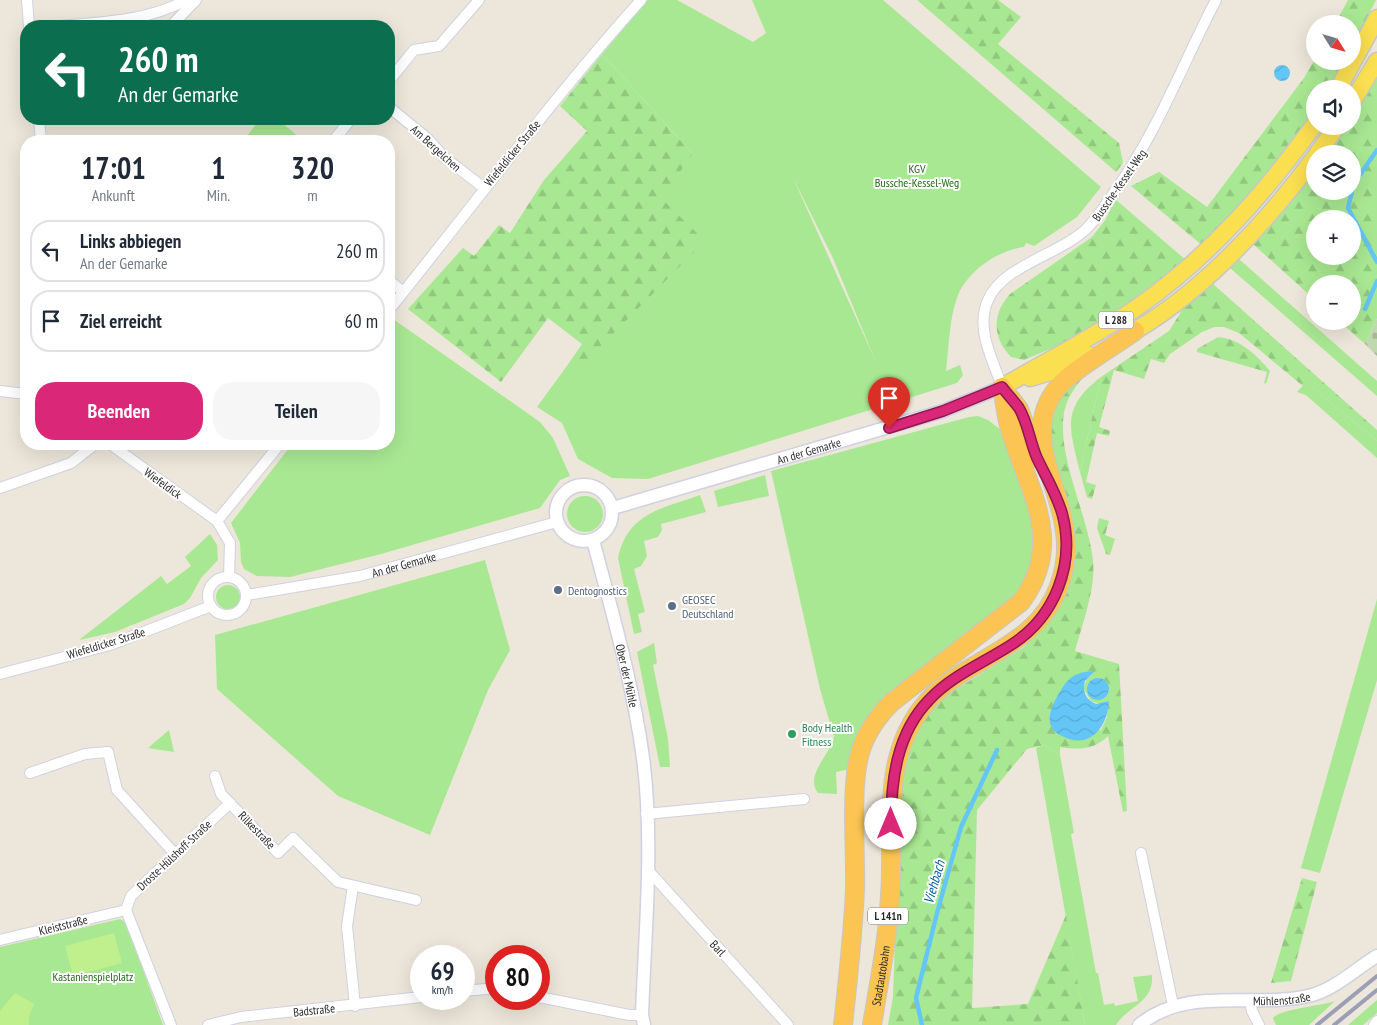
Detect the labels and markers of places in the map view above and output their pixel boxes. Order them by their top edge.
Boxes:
pin [868,377,910,428]
place label: Dentognostics [568,583,627,598]
marker: Dentognostics [552,584,564,596]
place label: GEOSEC Deutschland [682,592,733,621]
marker: GEOSEC Deutschland [666,600,678,612]
place label: Body Health Fitness [802,720,852,749]
marker: Body Health Fitness [786,728,798,740]

